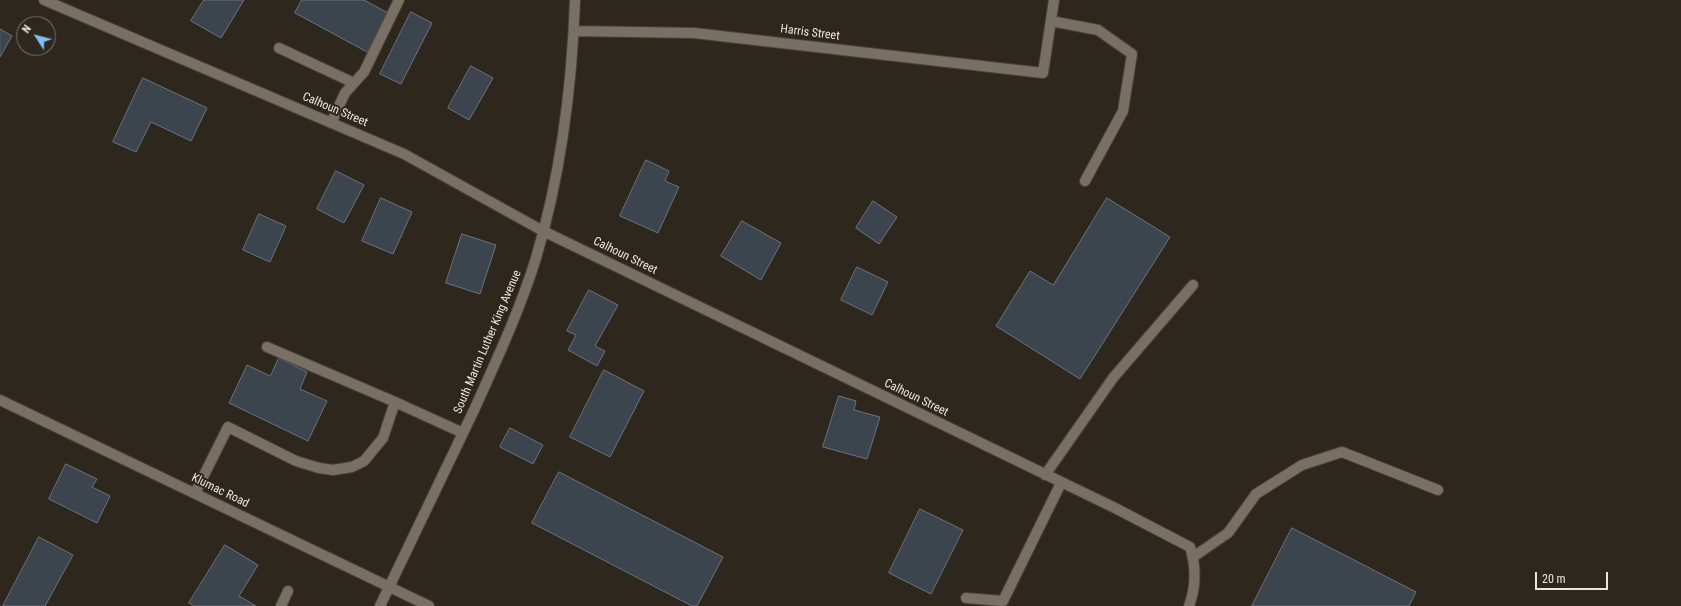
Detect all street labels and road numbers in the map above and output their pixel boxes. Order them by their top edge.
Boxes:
street label: Harris Street [780,22,840,44]
street label: Calhoun Street [300,90,370,130]
street label: Calhoun Street [591,234,659,278]
street label: South Martin Luther King Avenue [451,268,525,416]
street label: Calhoun Street [882,376,950,420]
street label: Klumac Road [189,471,251,511]

